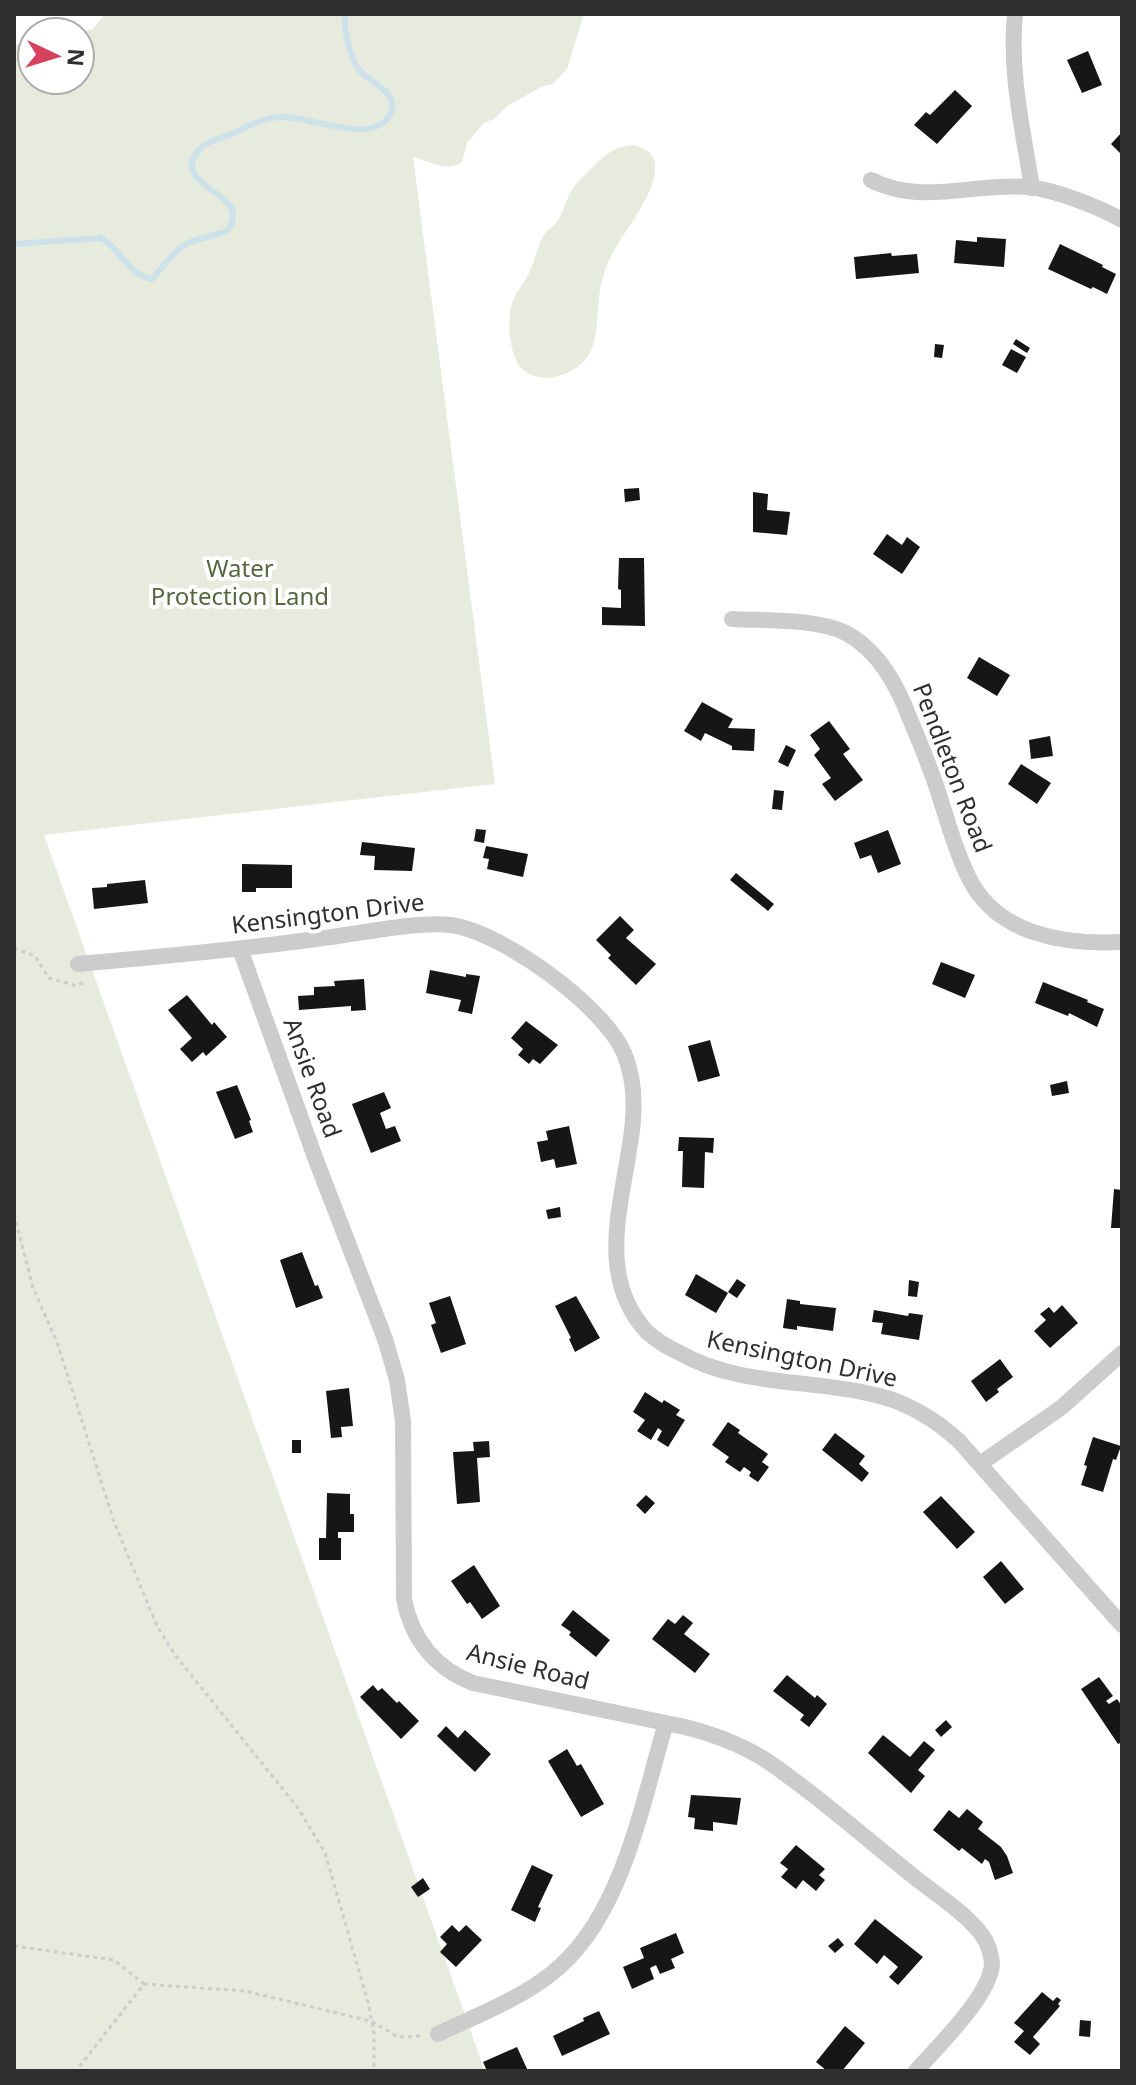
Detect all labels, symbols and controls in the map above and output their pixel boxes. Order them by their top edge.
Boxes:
north arrow [16,16,96,96]
text: N [61,47,93,67]
park label: Water Protection Land [151,551,329,612]
street label: Pendleton Road [906,678,1001,857]
street label: Kensington Drive [229,884,426,941]
street label: Ansie Road [276,1013,350,1142]
street label: Kensington Drive [704,1321,901,1394]
street label: Ansie Road [464,1634,593,1697]

